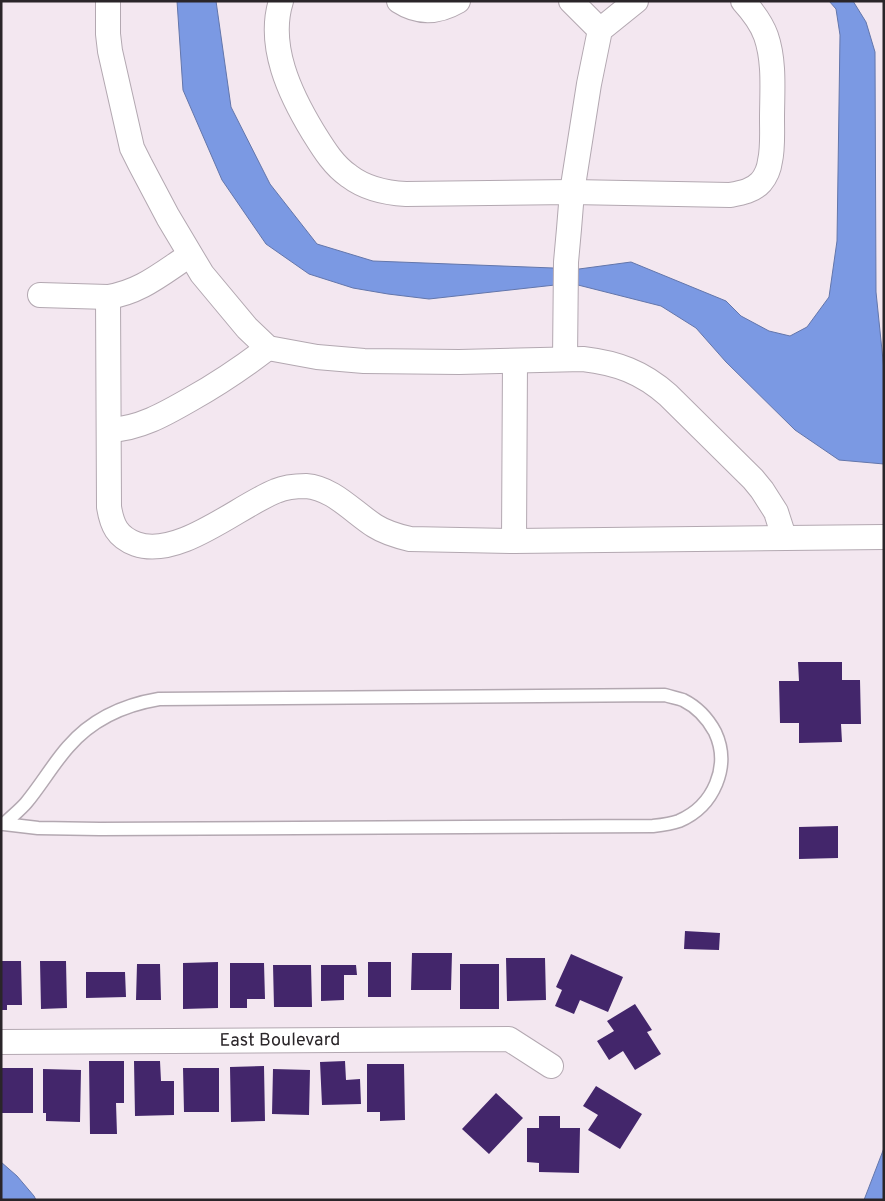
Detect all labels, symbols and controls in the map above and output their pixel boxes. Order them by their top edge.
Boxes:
street label: East Boulevard [219,1028,341,1052]

